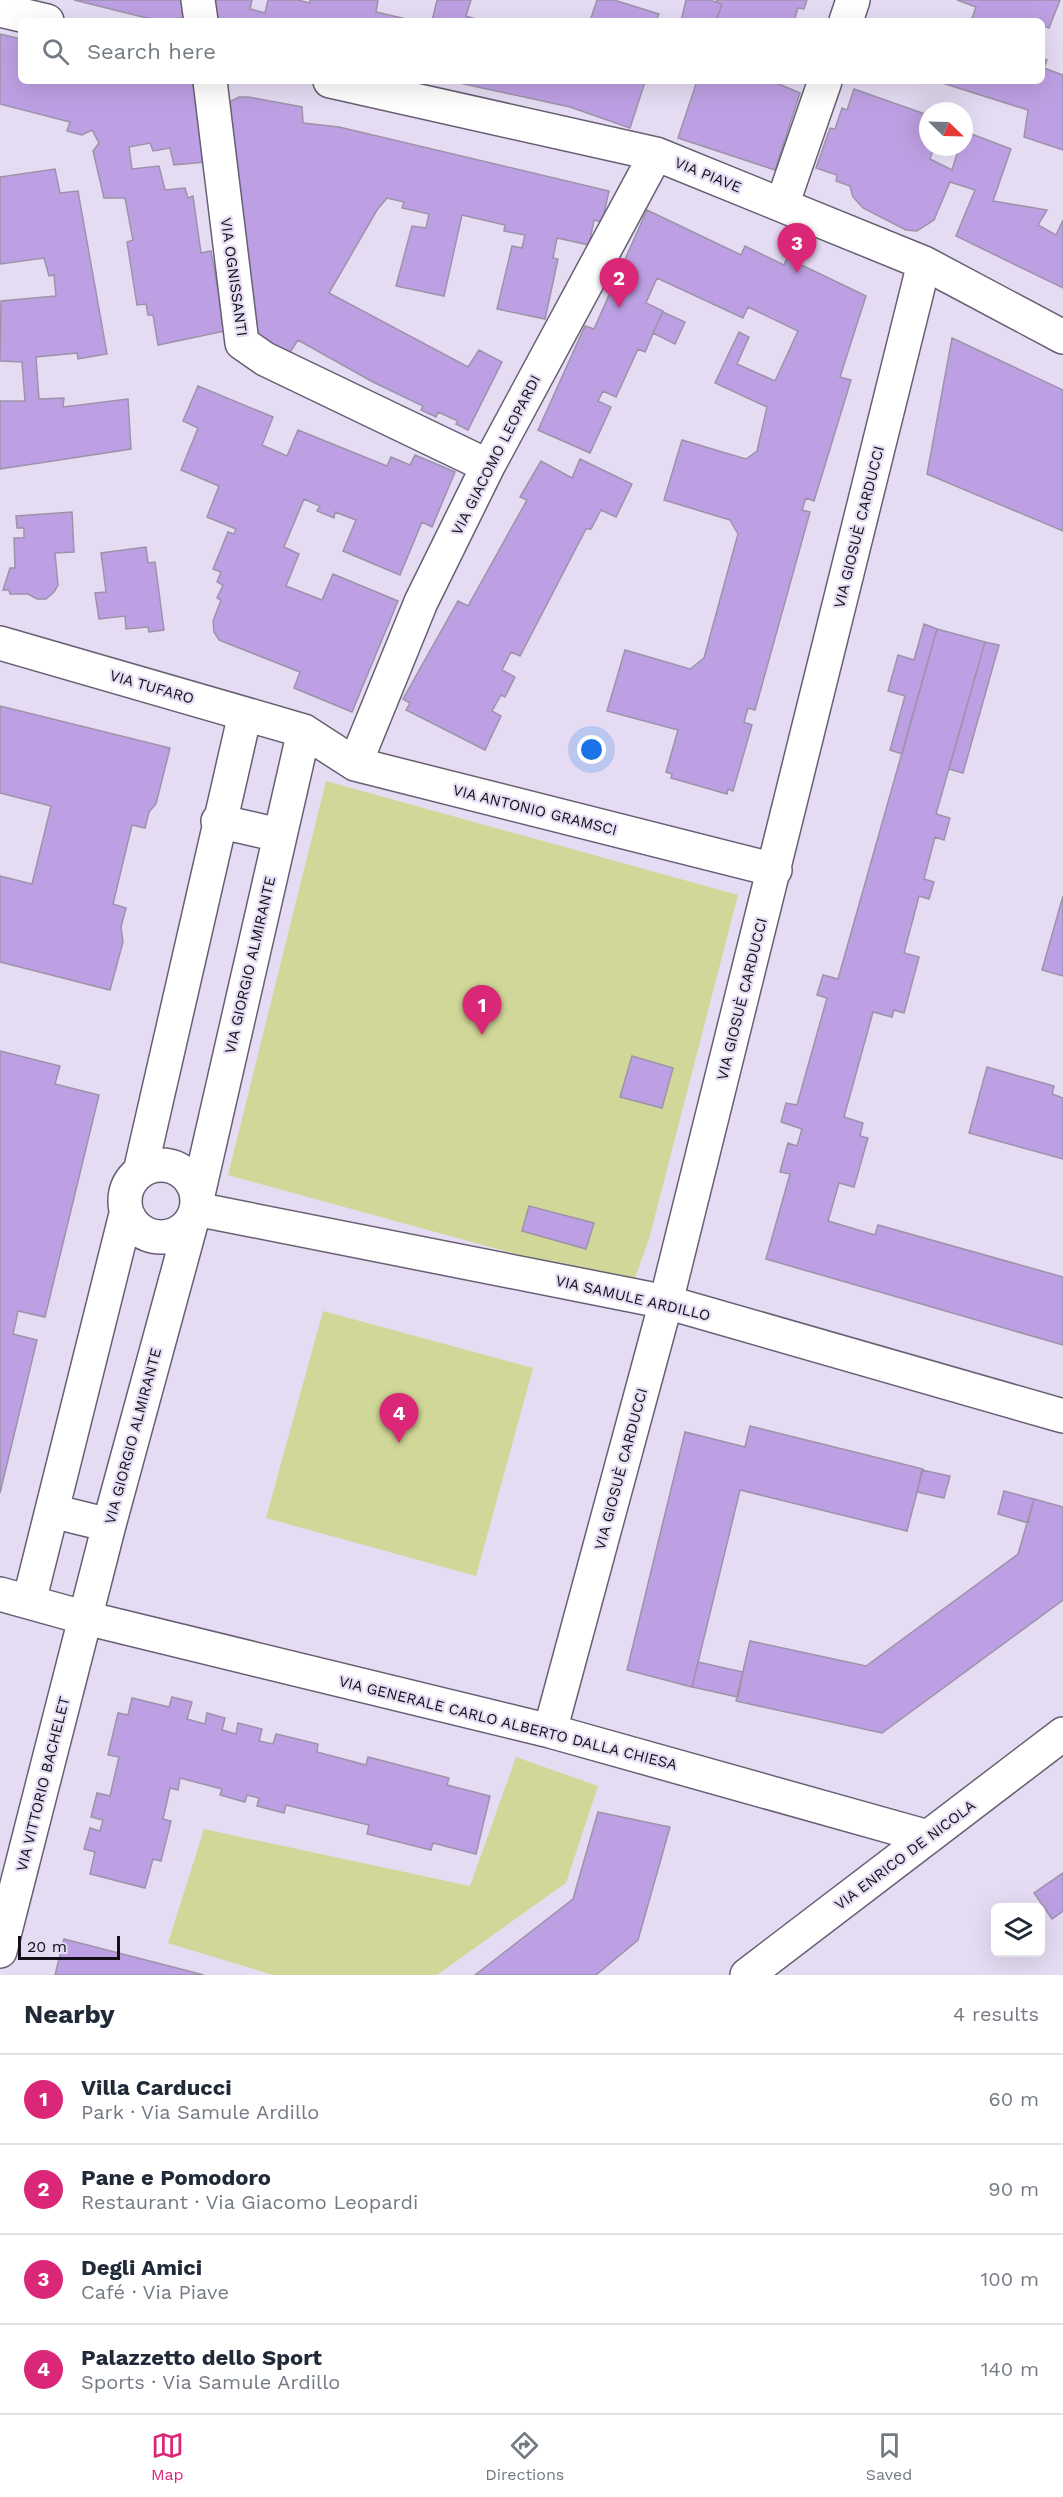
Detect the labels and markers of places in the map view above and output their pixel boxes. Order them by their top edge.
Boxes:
pin: 3 [778,224,816,273]
pin: 2 [600,258,638,308]
pin: 1 [462,986,502,1035]
pin: 4 [380,1394,418,1443]

